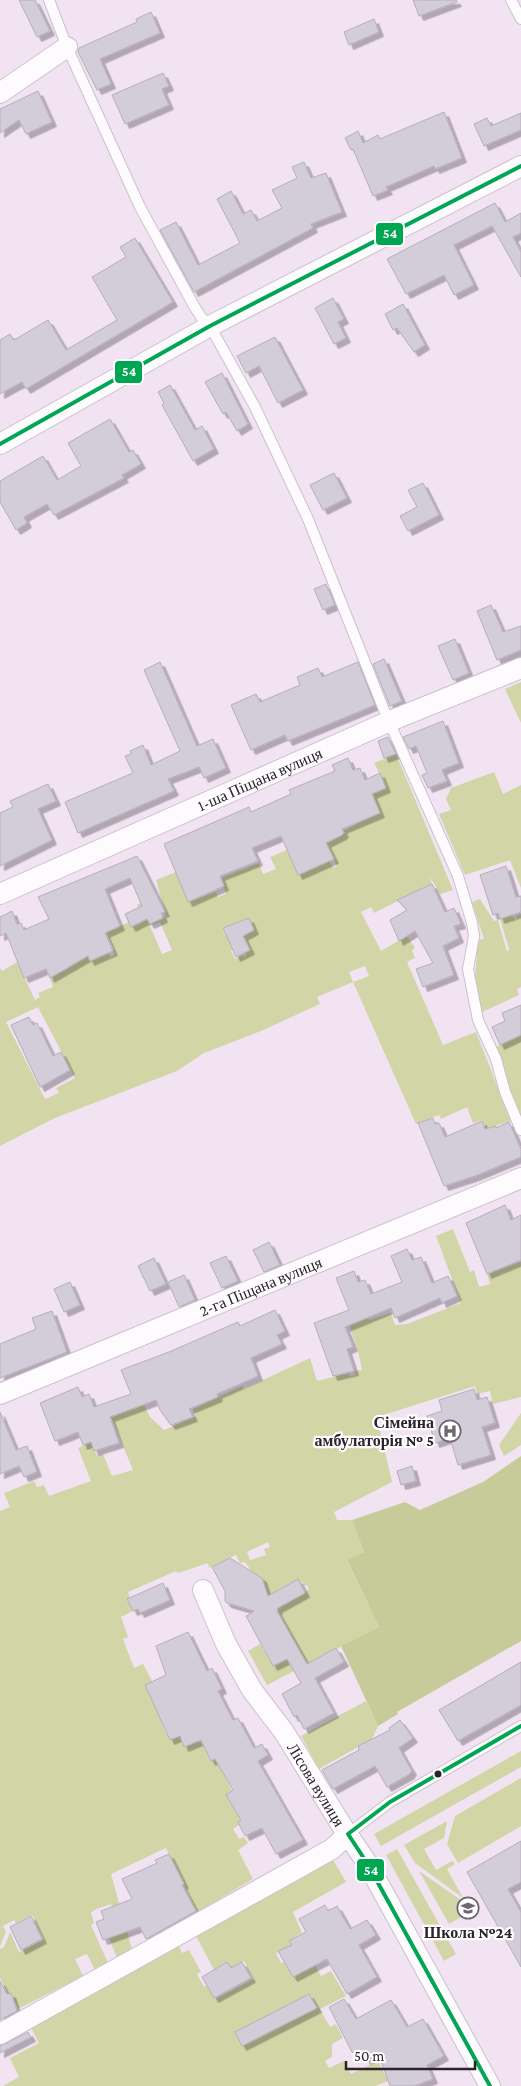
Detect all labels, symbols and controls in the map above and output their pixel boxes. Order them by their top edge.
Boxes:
line badge: 54 [375,222,404,246]
text: 54 [383,225,398,241]
line badge: 54 [114,360,143,384]
text: 54 [122,363,137,379]
street label: 1-ша Піщана вулиця [195,744,325,814]
street label: 2-га Піщана вулиця [197,1253,325,1319]
place label: Сімейна амбулаторія № 5 [315,1414,434,1450]
hospital icon: Сімейна амбулаторія № 5 [438,1419,462,1443]
street label: Лісова вулиця [284,1740,348,1830]
unlabelled marker [433,1769,443,1779]
line badge: 54 [356,1858,385,1882]
text: 54 [364,1862,379,1878]
school or university icon: Школа №24 [456,1896,480,1920]
place label: Школа №24 [424,1924,513,1941]
scale bar [346,2038,475,2070]
text: 50 m [354,2048,384,2064]

